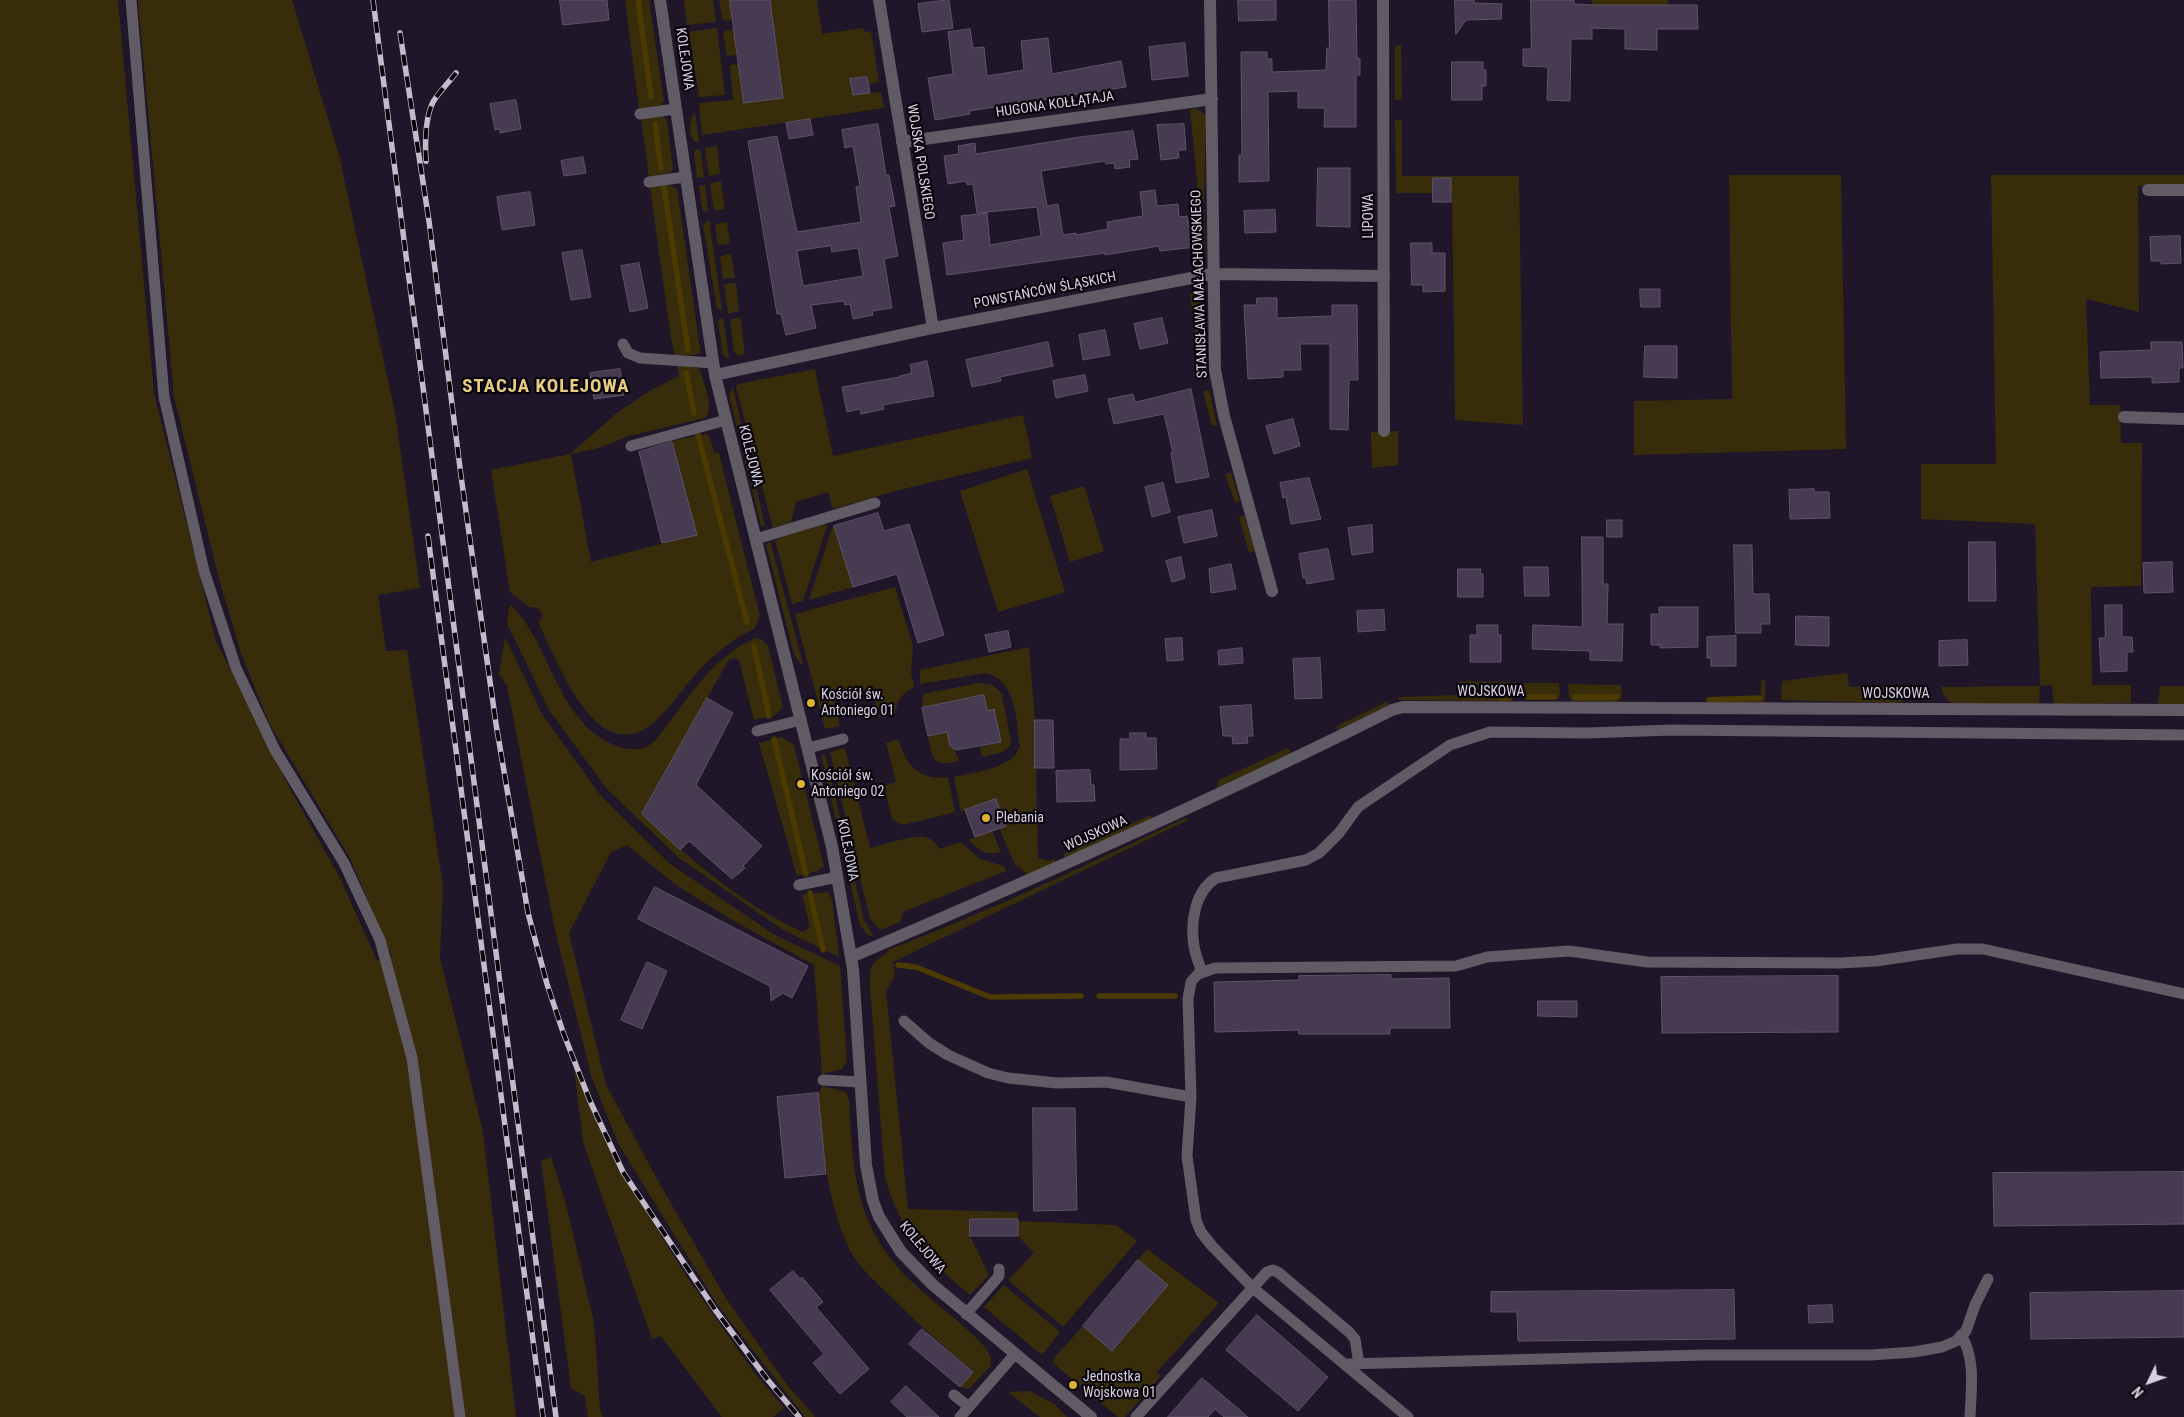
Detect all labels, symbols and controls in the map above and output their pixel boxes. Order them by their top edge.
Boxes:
street label: KOLEJOWA [671,27,697,91]
street label: HUGONA KOŁŁĄTAJA [995,88,1115,122]
street label: WOJSKA POLSKIEGO [903,103,937,221]
street label: STANISŁAWA MAŁACHOWSKIEGO [1188,189,1212,379]
street label: LIPOWA [1361,194,1377,238]
street label: POWSTAŃCÓW ŚLĄSKICH [972,269,1118,313]
district label: STACJA KOLEJOWA [460,376,632,398]
street label: KOLEJOWA [734,423,766,489]
street label: WOJSKOWA [1457,684,1525,700]
street label: WOJSKOWA [1862,686,1930,702]
place label: Kościół św. Antoniego 01 [821,687,894,720]
marker: Kościół św. Antoniego 01 [805,697,817,709]
place label: Kościół św. Antoniego 02 [811,768,884,800]
marker: Kościół św. Antoniego 02 [795,778,807,790]
place label: Plebania [996,810,1044,826]
marker: Plebania [980,812,992,824]
street label: WOJSKOWA [1062,813,1130,855]
street label: KOLEJOWA [833,817,861,883]
street label: KOLEJOWA [895,1218,949,1278]
north arrow [2124,1357,2174,1407]
place label: Jednostka Wojskowa 01 [1083,1369,1156,1401]
marker: Jednostka Wojskowa 01 [1067,1379,1079,1391]
text: N [2129,1384,2147,1401]

